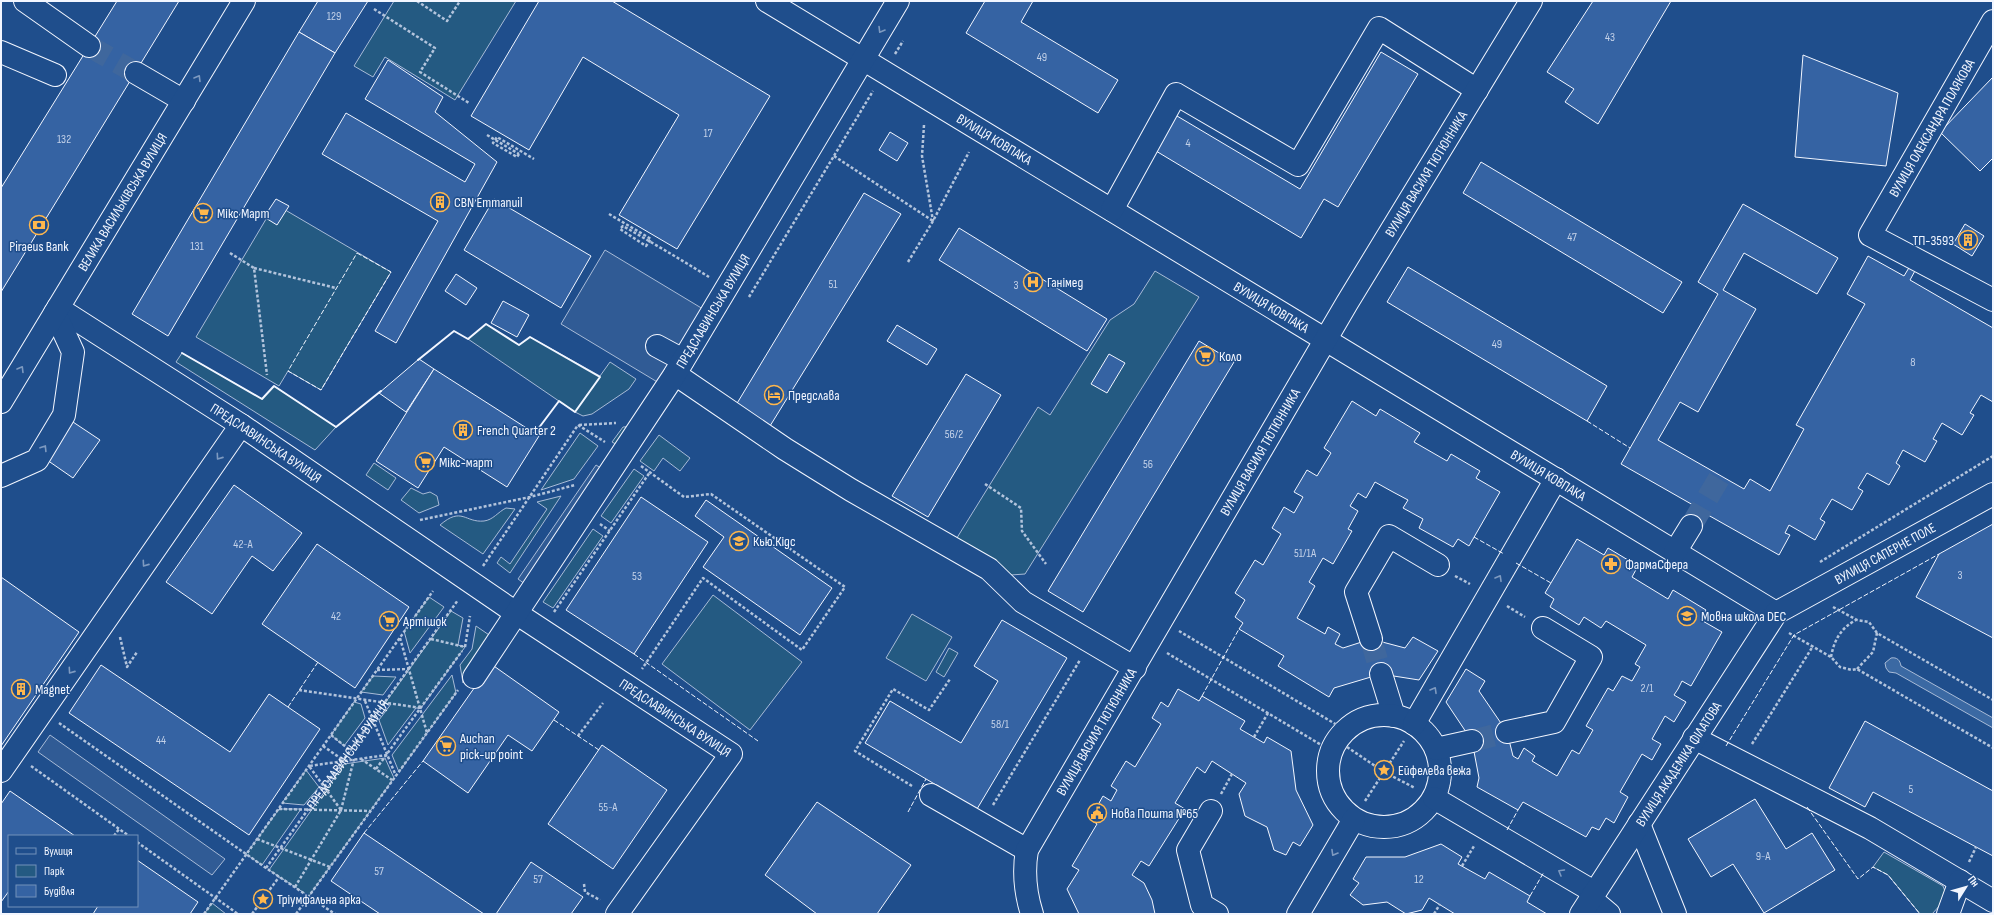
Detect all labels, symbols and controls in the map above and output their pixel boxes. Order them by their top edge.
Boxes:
house number: 129 [327,9,341,24]
one-way arrow [879,26,886,33]
house number: 43 [1605,30,1615,45]
house number: 49 [1037,50,1047,65]
street label: ВУЛИЦЯ ОЛЕКСАНДРА ПОЛЯКОВА [1886,55,1979,200]
one-way arrow [193,75,200,82]
street label: ВУЛИЦЯ ВАСИЛЯ ТЮТЮННИКА [1381,107,1471,240]
street label: ВУЛИЦЯ КОВПАКА [954,110,1036,169]
house number: 17 [704,126,713,141]
street label: ВЕЛИКА ВАСИЛЬКІВСЬКА ВУЛИЦЯ [74,130,171,274]
house number: 132 [57,132,71,147]
house number: 4 [1185,136,1191,151]
building icon: CBN Emmanuil [429,191,451,213]
place label: CBN Emmanuil [454,194,523,211]
supermarket icon: Мікс Март [192,202,214,224]
place label: Мікс Март [217,205,269,222]
bank icon: Piraeus Bank [28,214,50,236]
building icon: ТП-3593 [1957,229,1979,251]
house number: 47 [1567,230,1577,245]
place label: ТП-3593 [1913,232,1954,249]
place label: Piraeus Bank [9,238,69,255]
house number: 131 [190,239,205,254]
street label: ПРЕДСЛАВИНСЬКА ВУЛИЦЯ [672,251,753,371]
hospital icon: Ганімед [1022,271,1044,293]
place label: Ганімед [1047,274,1083,291]
house number: 51 [828,277,838,292]
house number: 3 [1013,278,1019,293]
street label: ВУЛИЦЯ КОВПАКА [1231,278,1313,337]
house number: 49 [1492,337,1502,352]
supermarket icon: Коло [1194,345,1216,367]
place label: Коло [1219,348,1242,365]
house number: 8 [1910,355,1916,370]
one-way arrow [17,366,24,373]
hotel icon: Предслава [763,384,785,406]
street label: ВУЛИЦЯ ВАСИЛЯ ТЮТЮННИКА [1216,385,1304,519]
place label: Предслава [788,387,840,404]
street label: ПРЕДСЛАВИНСЬКА ВУЛИЦЯ [207,399,325,486]
building icon: French Quarter 2 [452,419,474,441]
place label: French Quarter 2 [477,422,556,439]
house number: 56/2 [945,427,963,442]
one-way arrow [39,445,47,452]
street label: ВУЛИЦЯ КОВПАКА [1508,446,1590,505]
supermarket icon: Мікс-март [414,451,436,473]
one-way arrow [216,453,224,460]
place label: Мікс-март [439,454,493,471]
house number: 56 [1143,457,1153,472]
street label: ВУЛИЦЯ САПЕРНЕ ПОЛЕ [1832,519,1939,588]
school or university icon: Кью.Кідс [728,530,750,552]
place label: Кью.Кідс [753,533,796,550]
house number: 42-А [233,537,254,552]
house number: 51/1А [1294,546,1317,561]
pharmacy icon: ФармаСфера [1600,553,1622,575]
place label: ФармаСфера [1625,556,1688,573]
one-way arrow [142,560,150,567]
house number: 3 [1957,568,1963,583]
house number: 53 [632,569,642,584]
one-way arrow [1495,575,1502,582]
school or university icon: Мовна школа DEC [1676,605,1698,627]
place label: Мовна школа DEC [1701,608,1786,625]
house number: 42 [331,609,341,624]
supermarket icon: Артішок [378,610,400,632]
place label: Артішок [402,613,447,630]
street label: ВУЛИЦЯ ВАСИЛЯ ТЮТЮННИКА [1052,664,1141,798]
one-way arrow [68,667,76,674]
street label: ПРЕДСЛАВИНСЬКА ВУЛИЦЯ [616,675,735,760]
building icon: Magnet [10,678,32,700]
place label: Magnet [35,681,70,698]
house number: 2/1 [1641,681,1654,696]
one-way arrow [1429,687,1436,694]
street label: ПРЕДСЛАВИНСЬКА ВУЛИЦЯ [303,696,392,812]
street label: ВУЛИЦЯ АКАДЕМІКА ФІЛАТОВА [1632,697,1725,829]
house number: 58/1 [991,717,1010,732]
place label: Auchan pick-up point [459,730,523,763]
house number: 44 [156,733,166,748]
supermarket icon: Auchan pick-up point [435,735,457,757]
place icon: Ейфелева вежа [1373,759,1395,781]
place label: Ейфелева вежа [1398,762,1471,779]
house number: 5 [1909,782,1914,797]
house number: 55-А [599,800,618,815]
public building icon: Нова Пошта №65 [1086,802,1108,824]
place label: Нова Пошта №65 [1111,805,1198,822]
legend [8,835,138,907]
text: Вулиця [44,844,73,859]
one-way arrow [1332,849,1339,856]
house number: 9-А [1756,849,1771,864]
text: Парк [44,864,65,879]
house number: 57 [374,864,384,879]
north arrow [1946,867,1986,907]
one-way arrow [1558,869,1565,876]
house number: 57 [533,872,543,887]
house number: 12 [1414,872,1424,887]
text: Пн [1965,873,1982,890]
text: Будівля [44,884,75,899]
place icon: Тріумфальна арка [252,888,274,910]
place label: Тріумфальна арка [277,891,361,908]

